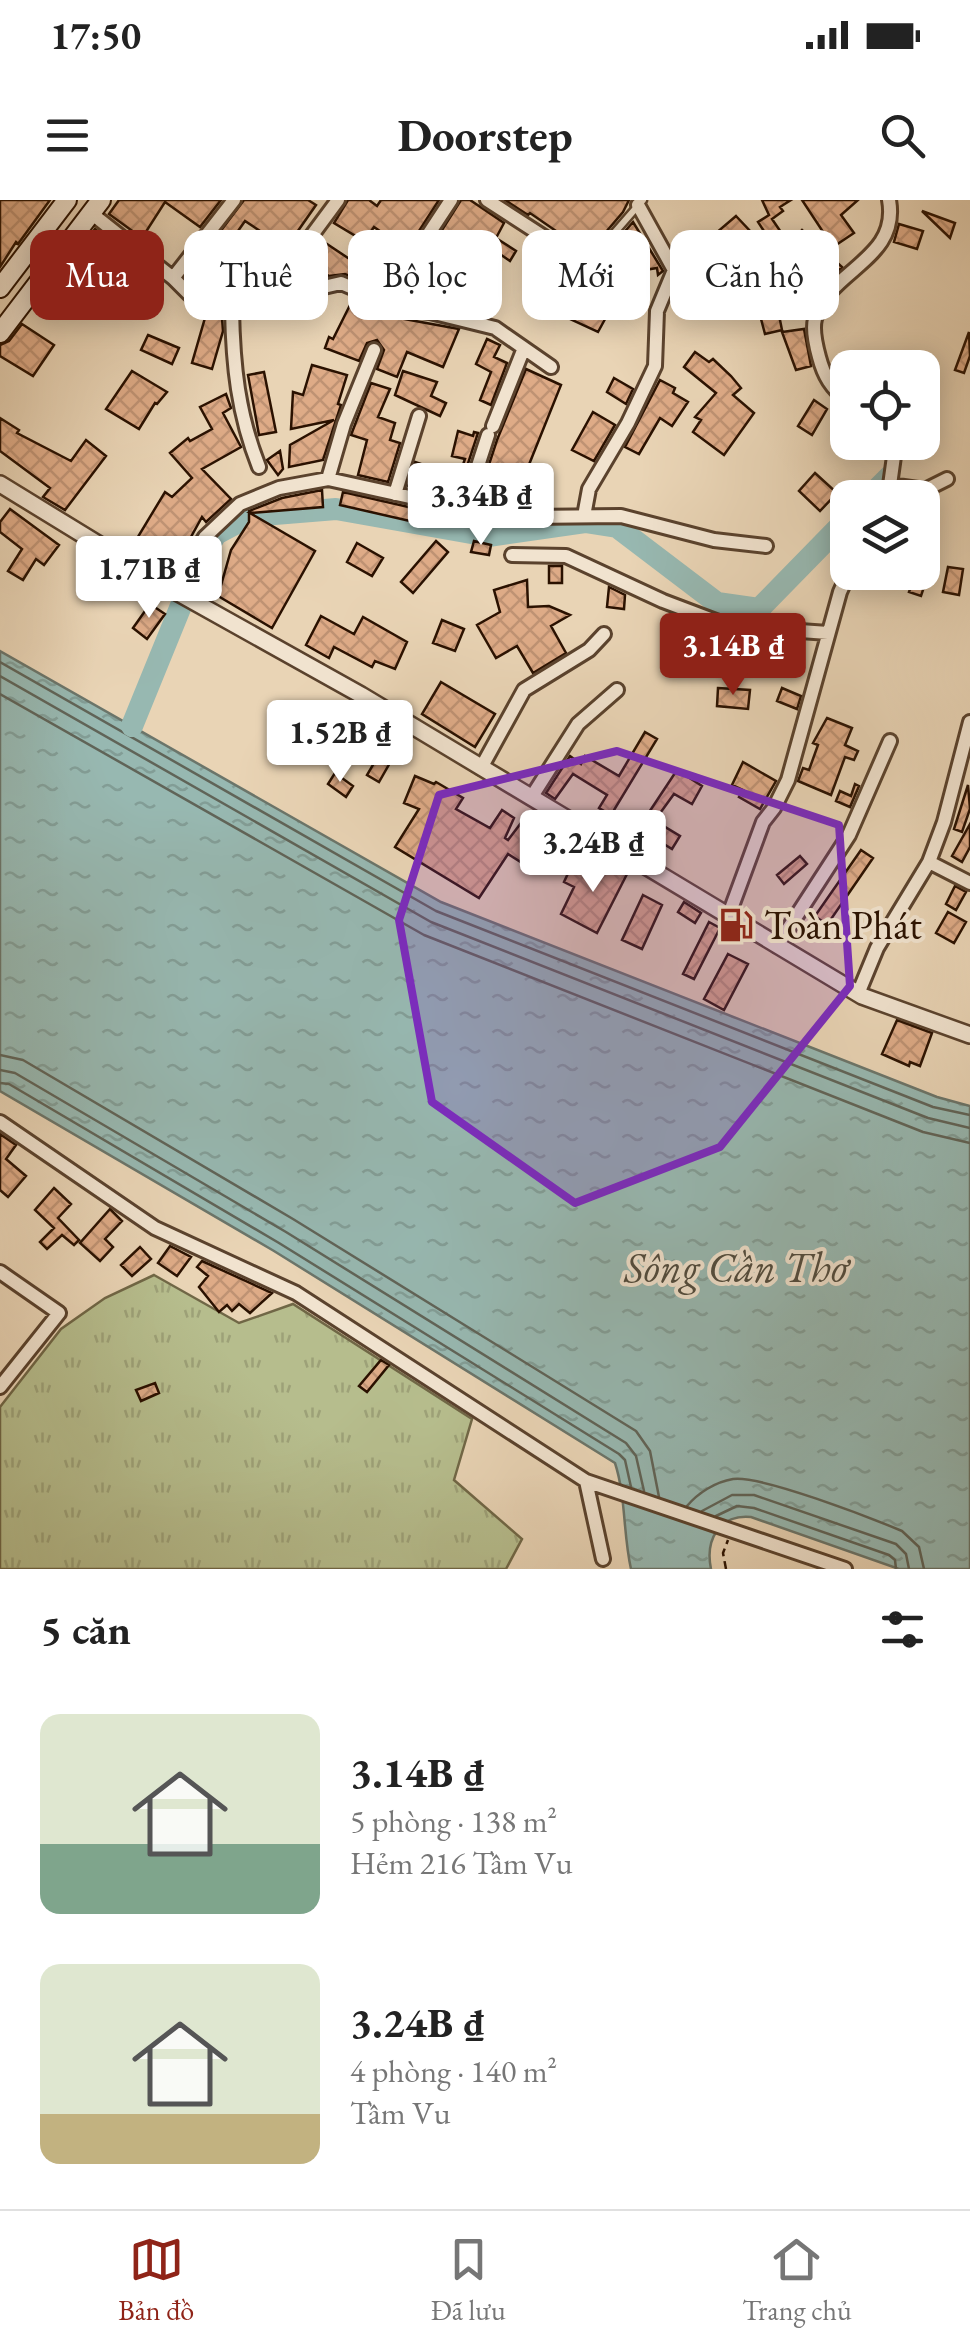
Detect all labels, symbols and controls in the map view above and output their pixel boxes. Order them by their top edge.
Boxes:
text: 17:50 [50,11,141,60]
text: Doorstep [397,106,573,164]
icon: menu [40,108,95,163]
icon: search [875,108,930,163]
chip: Mua [30,230,164,320]
chip: Thuê [184,230,328,320]
chip: Bộ lọc [348,230,502,320]
chip: Mới [522,230,650,320]
chip: Căn hộ [670,230,839,320]
map controls [830,350,940,590]
button: locate [830,350,940,460]
pin: 3.34B ₫ [389,463,573,548]
text: 3.34B ₫ [430,474,532,516]
button: layers [830,480,940,590]
pin: 1.71B ₫ [57,536,241,621]
text: 1.71B ₫ [98,547,200,589]
pin: 3.14B ₫ [641,613,825,698]
text: 3.14B ₫ [682,624,784,666]
pin: 1.52B ₫ [248,700,432,785]
text: 1.52B ₫ [289,711,391,753]
pin: 3.24B ₫ [501,810,685,895]
text: 3.24B ₫ [542,821,644,863]
place label: Toàn Phát [764,899,922,951]
fuel station icon: Toàn Phát [717,906,755,944]
water label: Sông Cần Thơ [623,1240,852,1295]
text: 5 căn [40,1602,131,1657]
icon: filters [875,1602,930,1657]
text: 3.14B ₫ [350,1745,484,1800]
icon: home [120,1754,240,1874]
text: 5 phòng · 138 m² [350,1800,557,1842]
text: Hẻm 216 Tầm Vu [350,1842,573,1884]
text: 3.24B ₫ [350,1995,484,2050]
icon: home [120,2004,240,2124]
text: 4 phòng · 140 m² [350,2050,557,2092]
text: Tầm Vu [350,2092,451,2134]
tab: Bản đồ [118,2232,194,2328]
tab: Đã lưu [431,2232,506,2328]
tab: Trang chủ [742,2232,852,2328]

